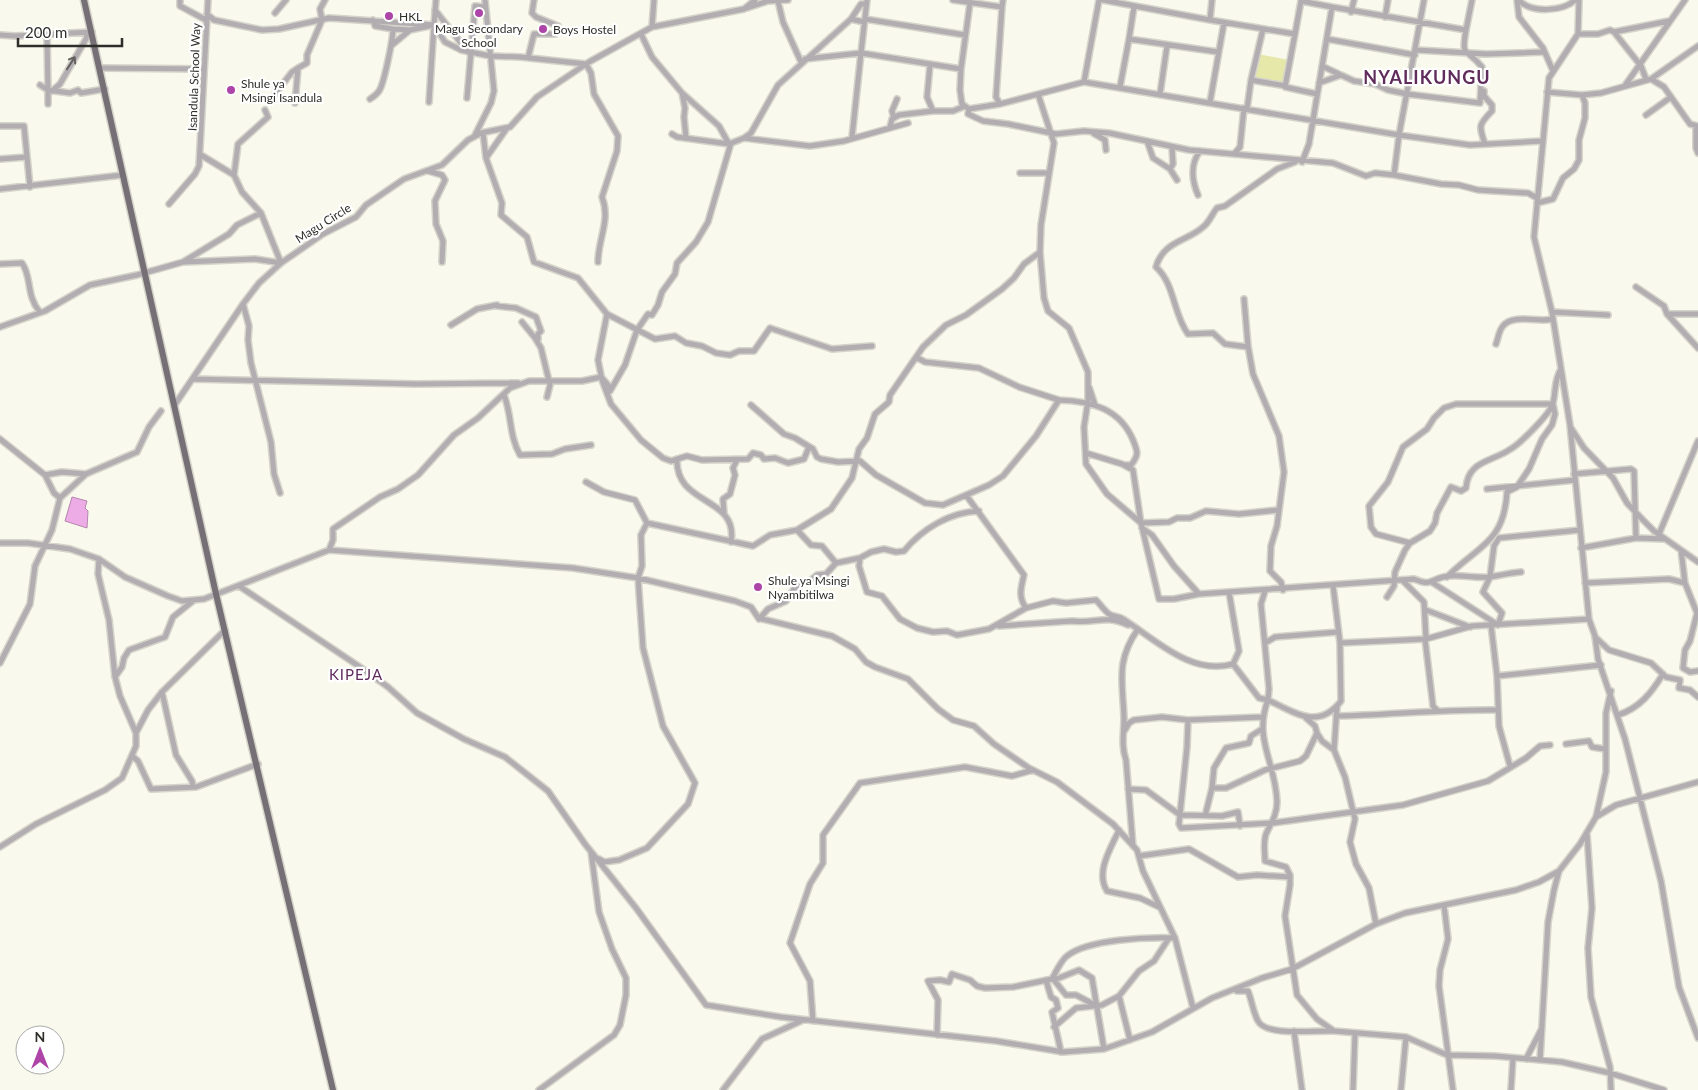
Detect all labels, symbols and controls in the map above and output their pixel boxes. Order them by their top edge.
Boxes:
marker: Magu Secondary School [473,7,485,19]
place label: HKL [399,9,422,24]
marker: HKL [383,10,395,22]
scale bar [18,15,121,47]
place label: Magu Secondary School [435,21,524,50]
street label: Isandula School Way [185,22,203,131]
place label: Boys Hostel [553,22,616,37]
text: 200 m [25,23,67,41]
marker: Boys Hostel [537,23,549,35]
one-way arrow [66,56,77,70]
district label: NYALIKUNGU [1363,66,1491,88]
place label: Shule ya Msingi Isandula [241,76,322,105]
marker: Shule ya Msingi Isandula [225,84,237,96]
street label: Magu Circle [292,200,354,246]
place label: Shule ya Msingi Nyambitilwa [768,573,850,602]
marker: Shule ya Msingi Nyambitilwa [752,581,764,593]
district label: KIPEJA [329,665,383,683]
north arrow [15,1025,65,1075]
text: N [35,1028,45,1045]

